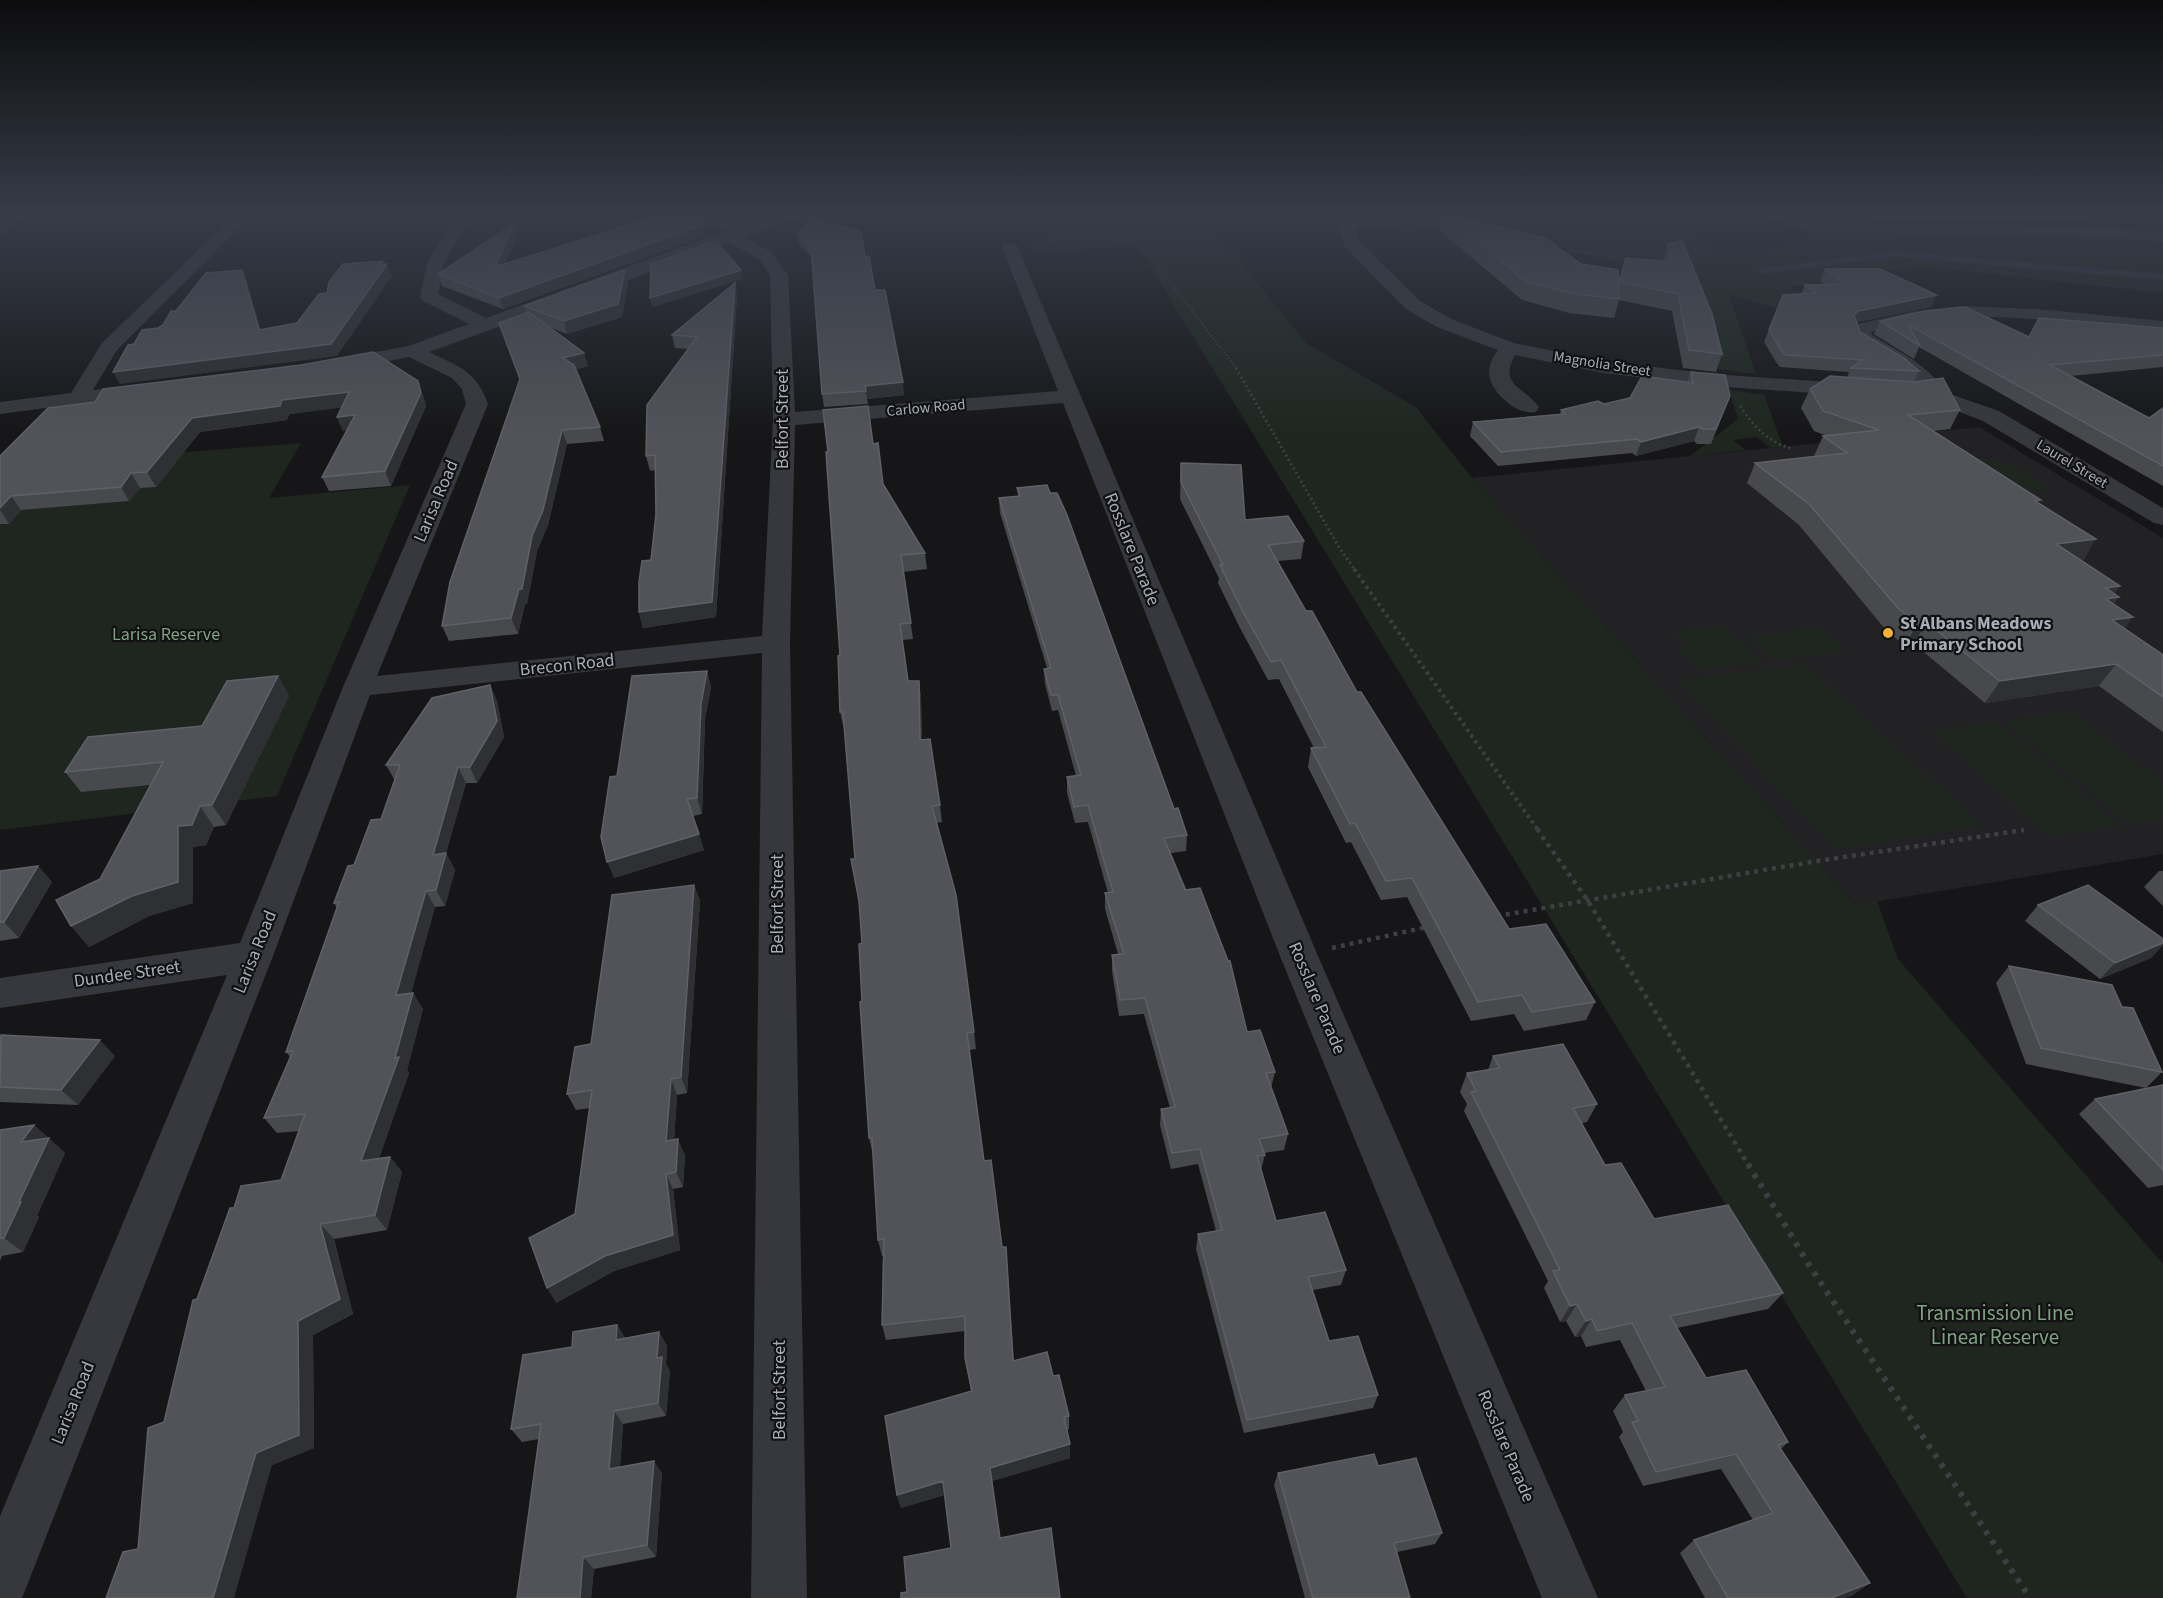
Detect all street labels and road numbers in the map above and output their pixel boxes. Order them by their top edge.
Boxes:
street label: Magnolia Street [1552,346,1652,382]
street label: Belfort Street [770,369,795,469]
street label: Carlow Road [886,394,966,422]
street label: Laurel Street [2032,434,2112,494]
street label: Larisa Road [407,456,465,546]
street label: Rosslare Parade [1098,489,1166,609]
street label: Brecon Road [518,648,616,682]
street label: Belfort Street [765,854,790,954]
street label: Larisa Road [227,907,283,997]
street label: Rosslare Parade [1282,938,1352,1058]
street label: Dundee Street [72,954,182,994]
street label: Belfort Street [767,1340,792,1440]
street label: Larisa Road [45,1358,101,1448]
street label: Rosslare Parade [1471,1386,1541,1506]

